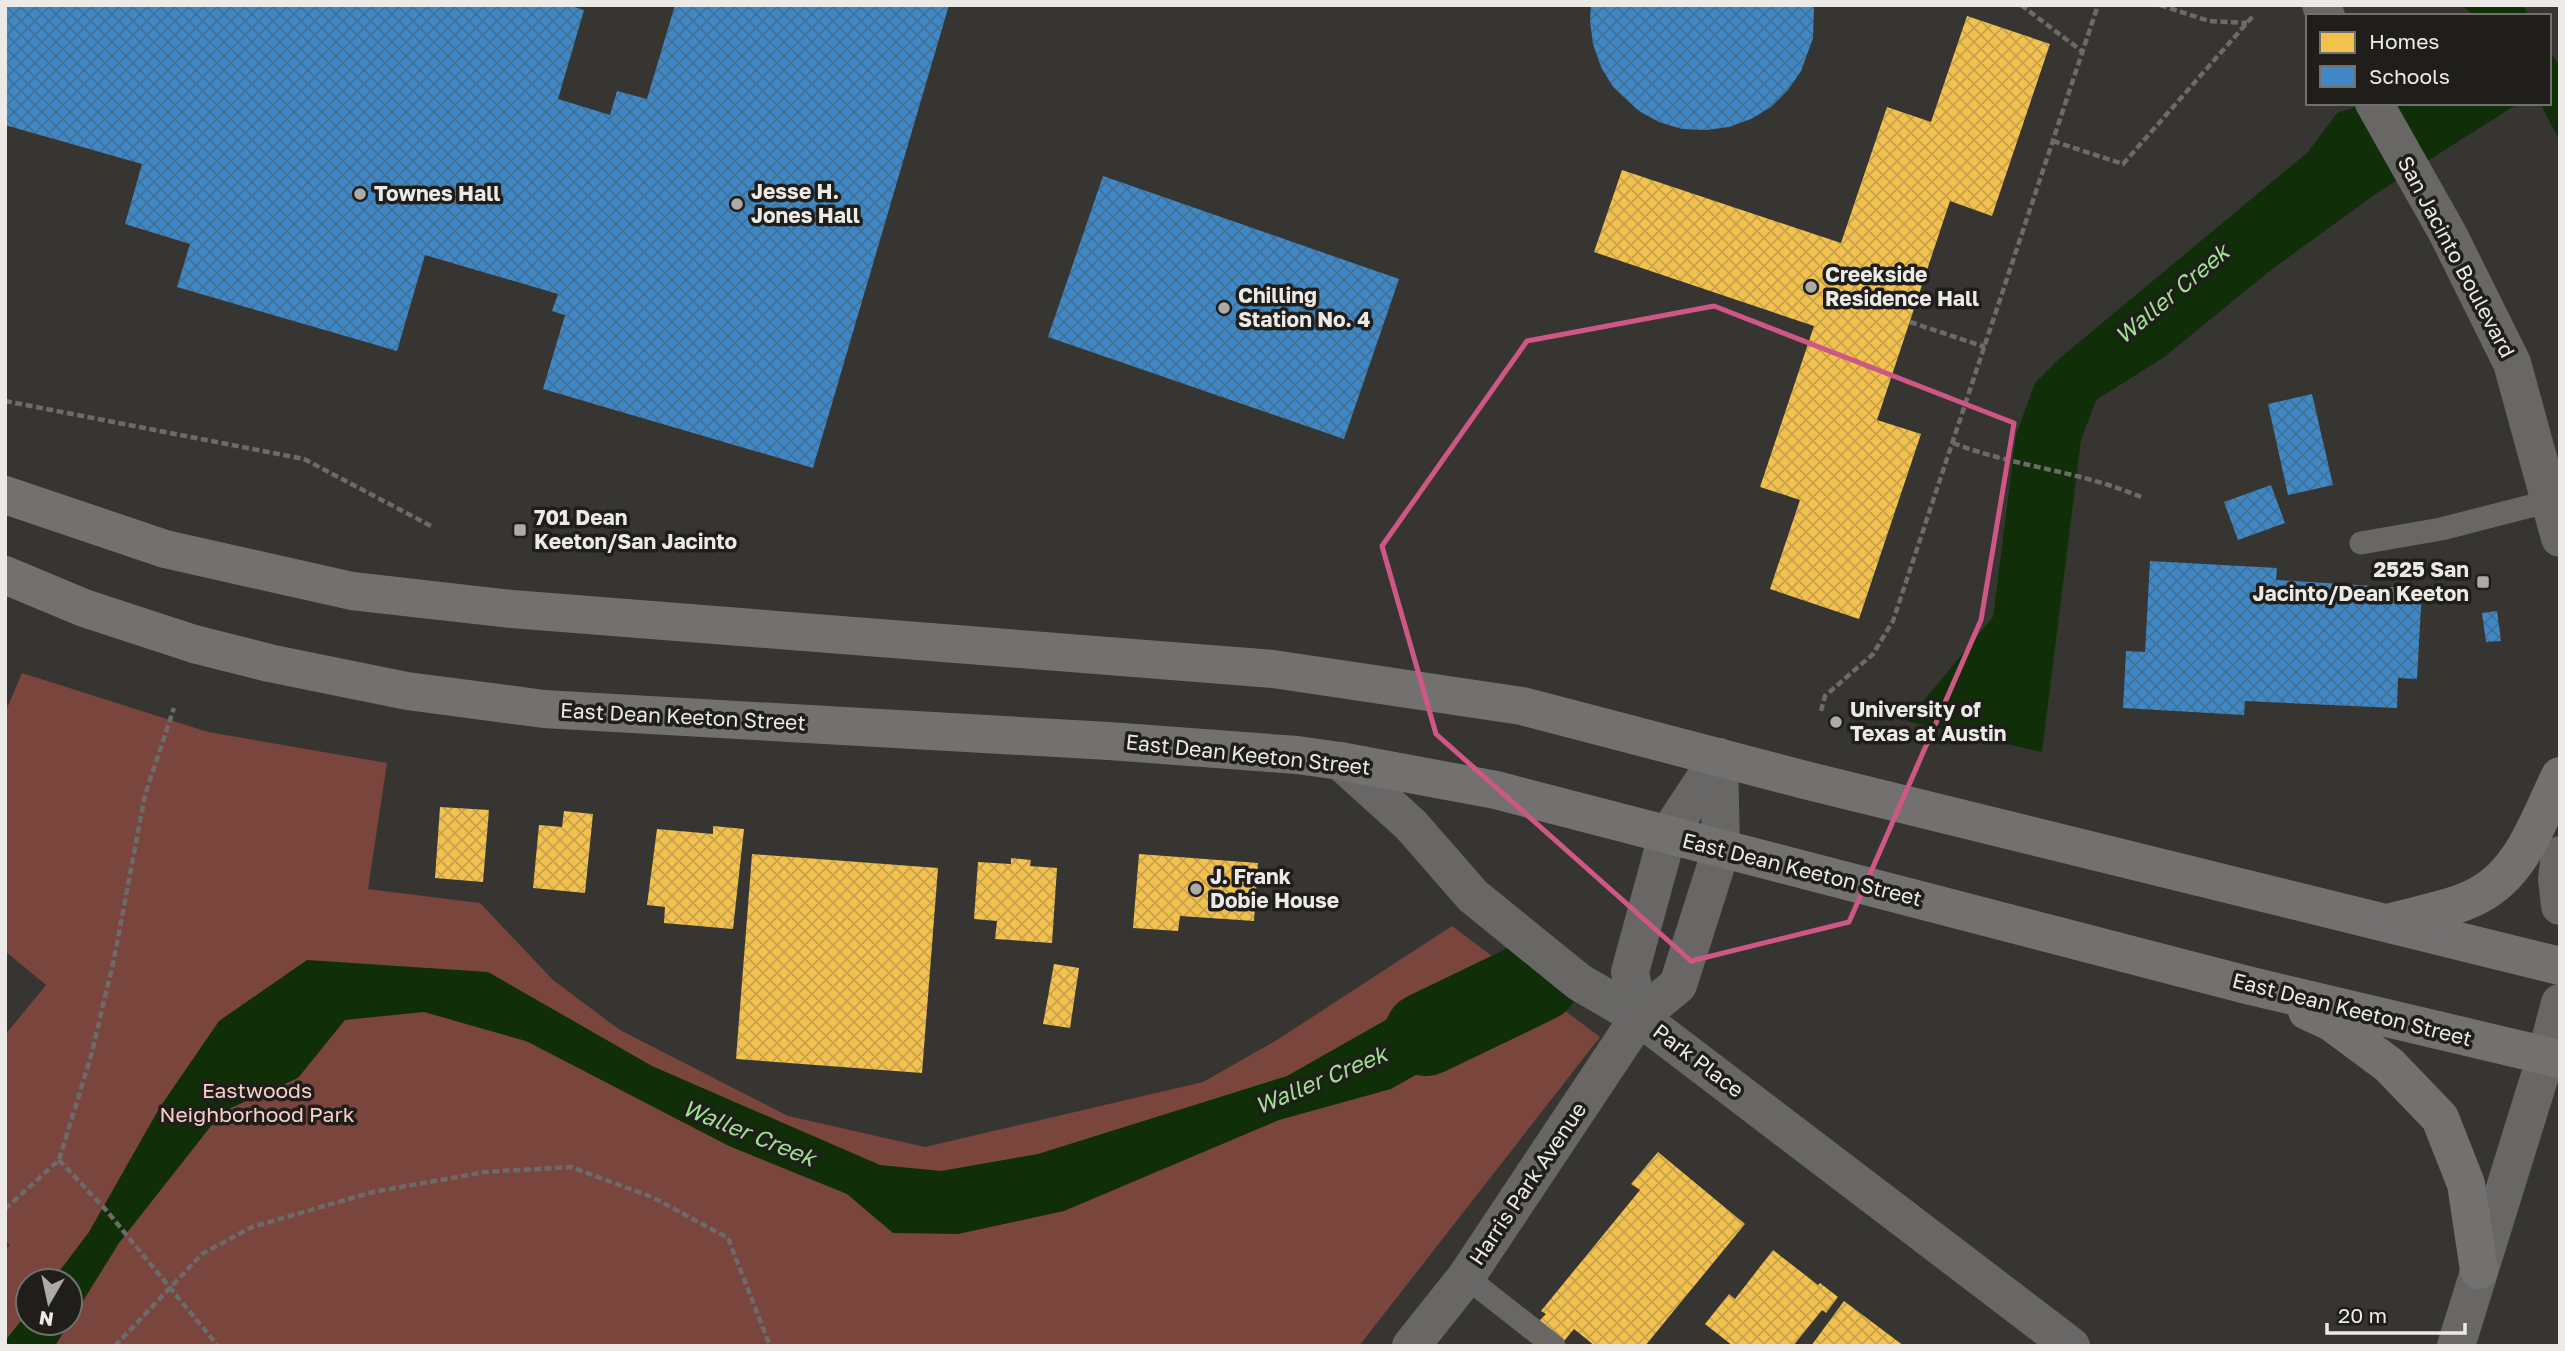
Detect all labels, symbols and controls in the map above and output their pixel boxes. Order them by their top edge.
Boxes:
legend [2306,14,2551,105]
text: Homes [2369,28,2439,54]
text: Schools [2369,63,2450,89]
street label: San Jacinto Boulevard [2393,151,2521,362]
place label: Jesse H. Jones Hall [751,178,860,228]
place label: Townes Hall [374,180,500,206]
marker: Townes Hall [352,186,368,202]
marker: Jesse H. Jones Hall [729,196,745,212]
water label: Waller Creek [2108,236,2236,349]
place label: Creekside Residence Hall [1825,261,1979,311]
marker: Creekside Residence Hall [1803,279,1819,295]
place label: Chilling Station No. 4 [1238,282,1370,332]
marker: Chilling Station No. 4 [1216,300,1232,316]
place label: 701 Dean Keeton/San Jacinto [534,504,737,554]
marker: 701 Dean Keeton/San Jacinto [512,522,528,538]
place label: 2525 San Jacinto/Dean Keeton [2253,556,2469,606]
marker: 2525 San Jacinto/Dean Keeton [2475,574,2491,590]
place label: University of Texas at Austin [1850,696,2007,746]
street label: East Dean Keeton Street [560,697,807,735]
marker: University of Texas at Austin [1828,714,1844,730]
street label: East Dean Keeton Street [1124,728,1372,780]
street label: East Dean Keeton Street [1680,827,1925,911]
place label: J. Frank Dobie House [1210,863,1339,913]
marker: J. Frank Dobie House [1188,881,1204,897]
street label: East Dean Keeton Street [2230,967,2475,1051]
street label: Park Place [1648,1018,1749,1103]
water label: Waller Creek [1250,1038,1393,1119]
park label: Eastwoods Neighborhood Park [159,1077,355,1127]
water label: Waller Creek [679,1093,822,1172]
street label: Harris Park Avenue [1463,1097,1591,1270]
north arrow [14,1267,84,1337]
scale bar [2327,1292,2465,1336]
text: 20 m [2338,1302,2387,1328]
text: N [37,1307,55,1332]

